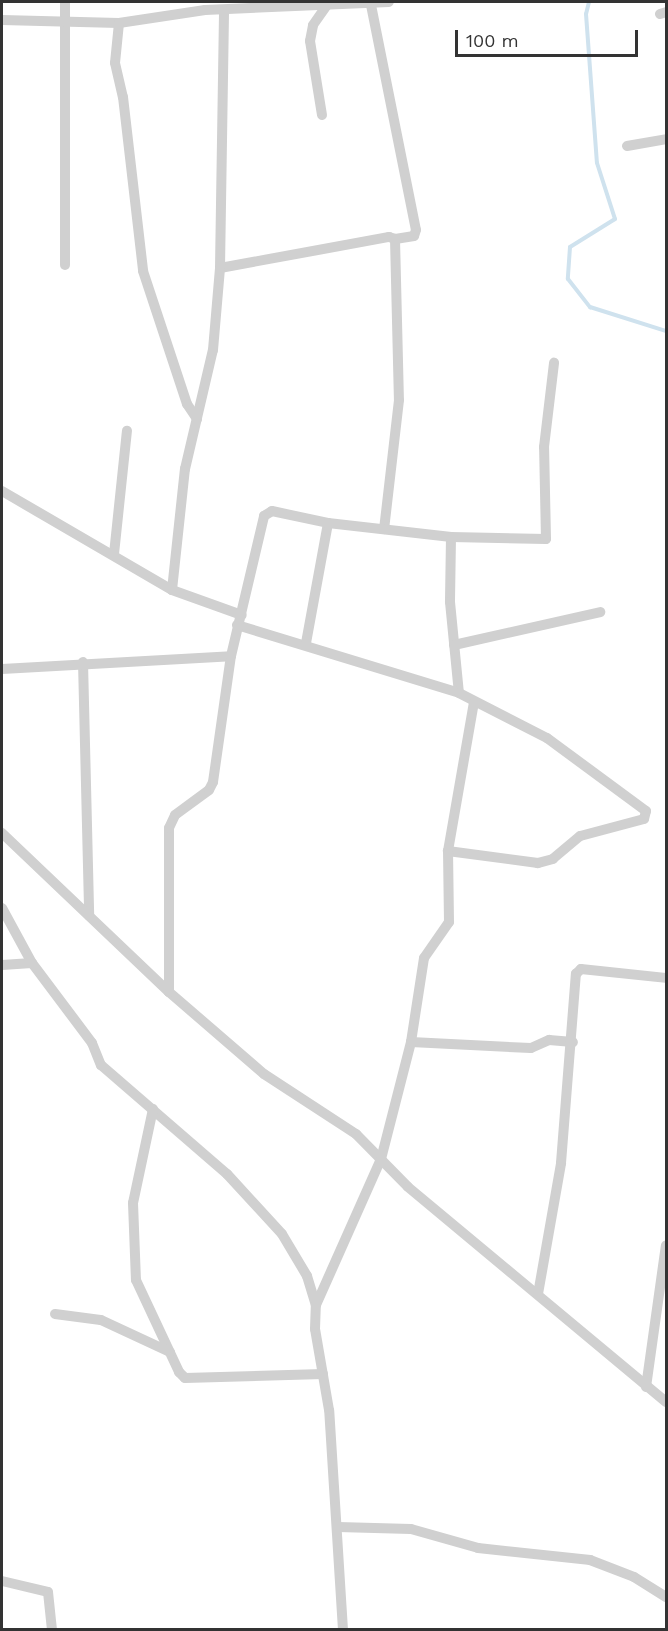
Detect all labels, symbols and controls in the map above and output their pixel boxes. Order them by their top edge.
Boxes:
scale bar [458,18,641,56]
text: 100 m [466,30,519,51]

